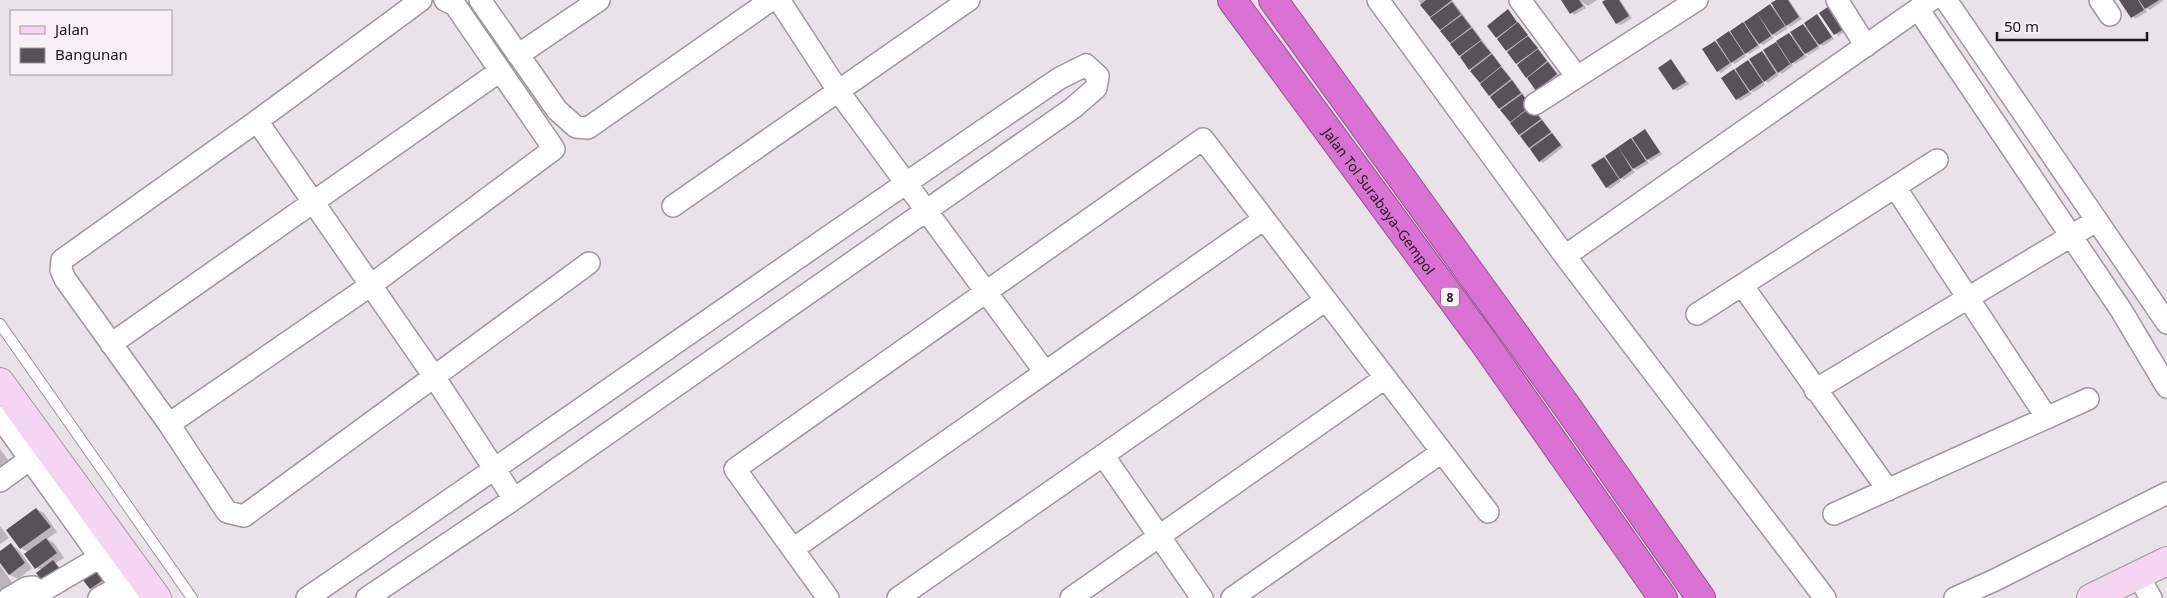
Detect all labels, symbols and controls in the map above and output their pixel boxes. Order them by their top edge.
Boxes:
legend [10,10,172,75]
scale bar [1997,10,2147,42]
text: 50 m [2004,16,2039,36]
text: Jalan [53,19,89,39]
text: Bangunan [55,44,128,64]
street label: Jalan Tol Surabaya–Gempol [1318,122,1440,278]
road number: 8 [1441,288,1459,306]

